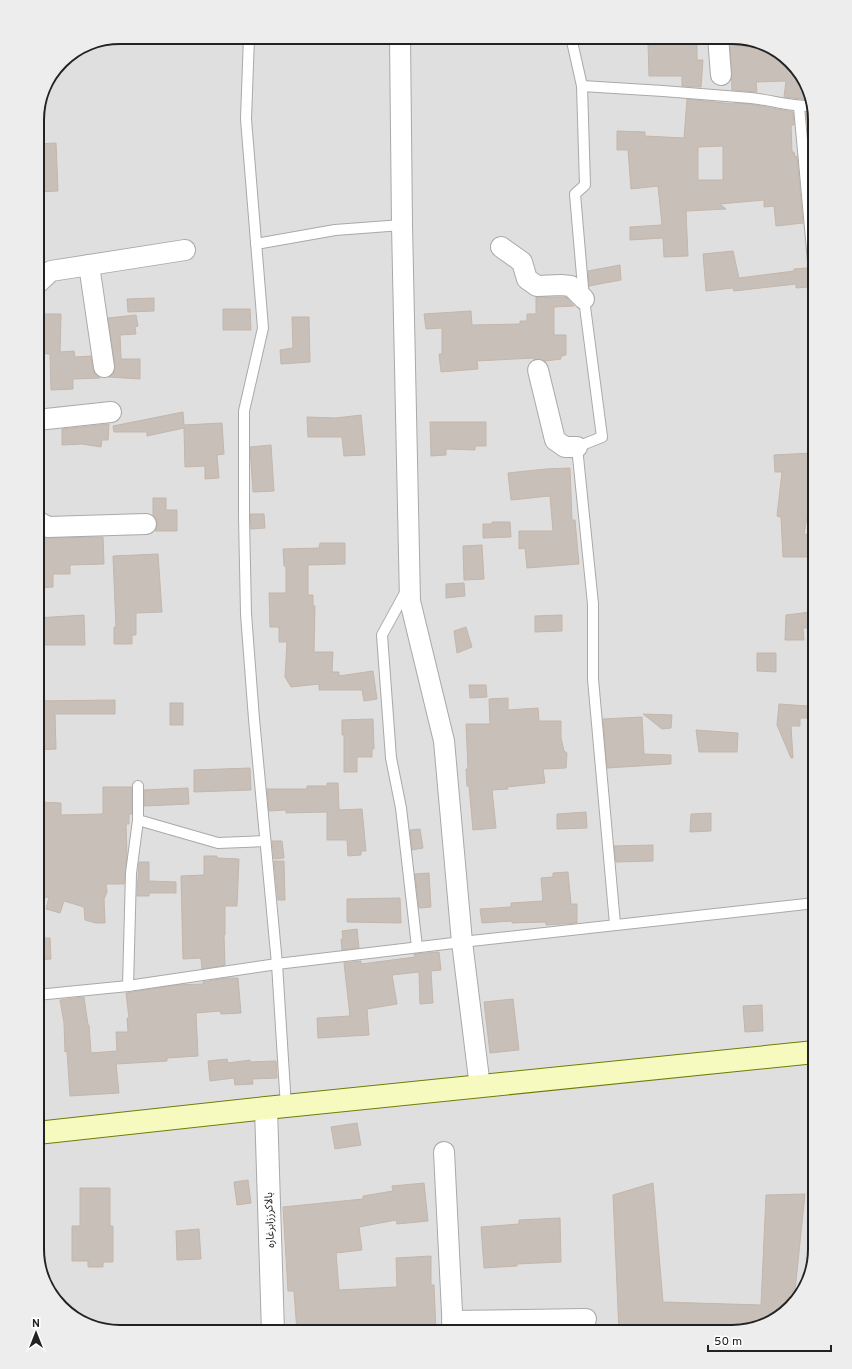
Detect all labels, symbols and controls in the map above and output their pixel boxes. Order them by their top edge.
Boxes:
street label: بالاکرززابرغاره [262,1192,278,1248]
north arrow [16,1313,56,1353]
text: N [32,1317,40,1331]
scale bar [708,1327,831,1353]
text: 50 m [714,1334,742,1350]

